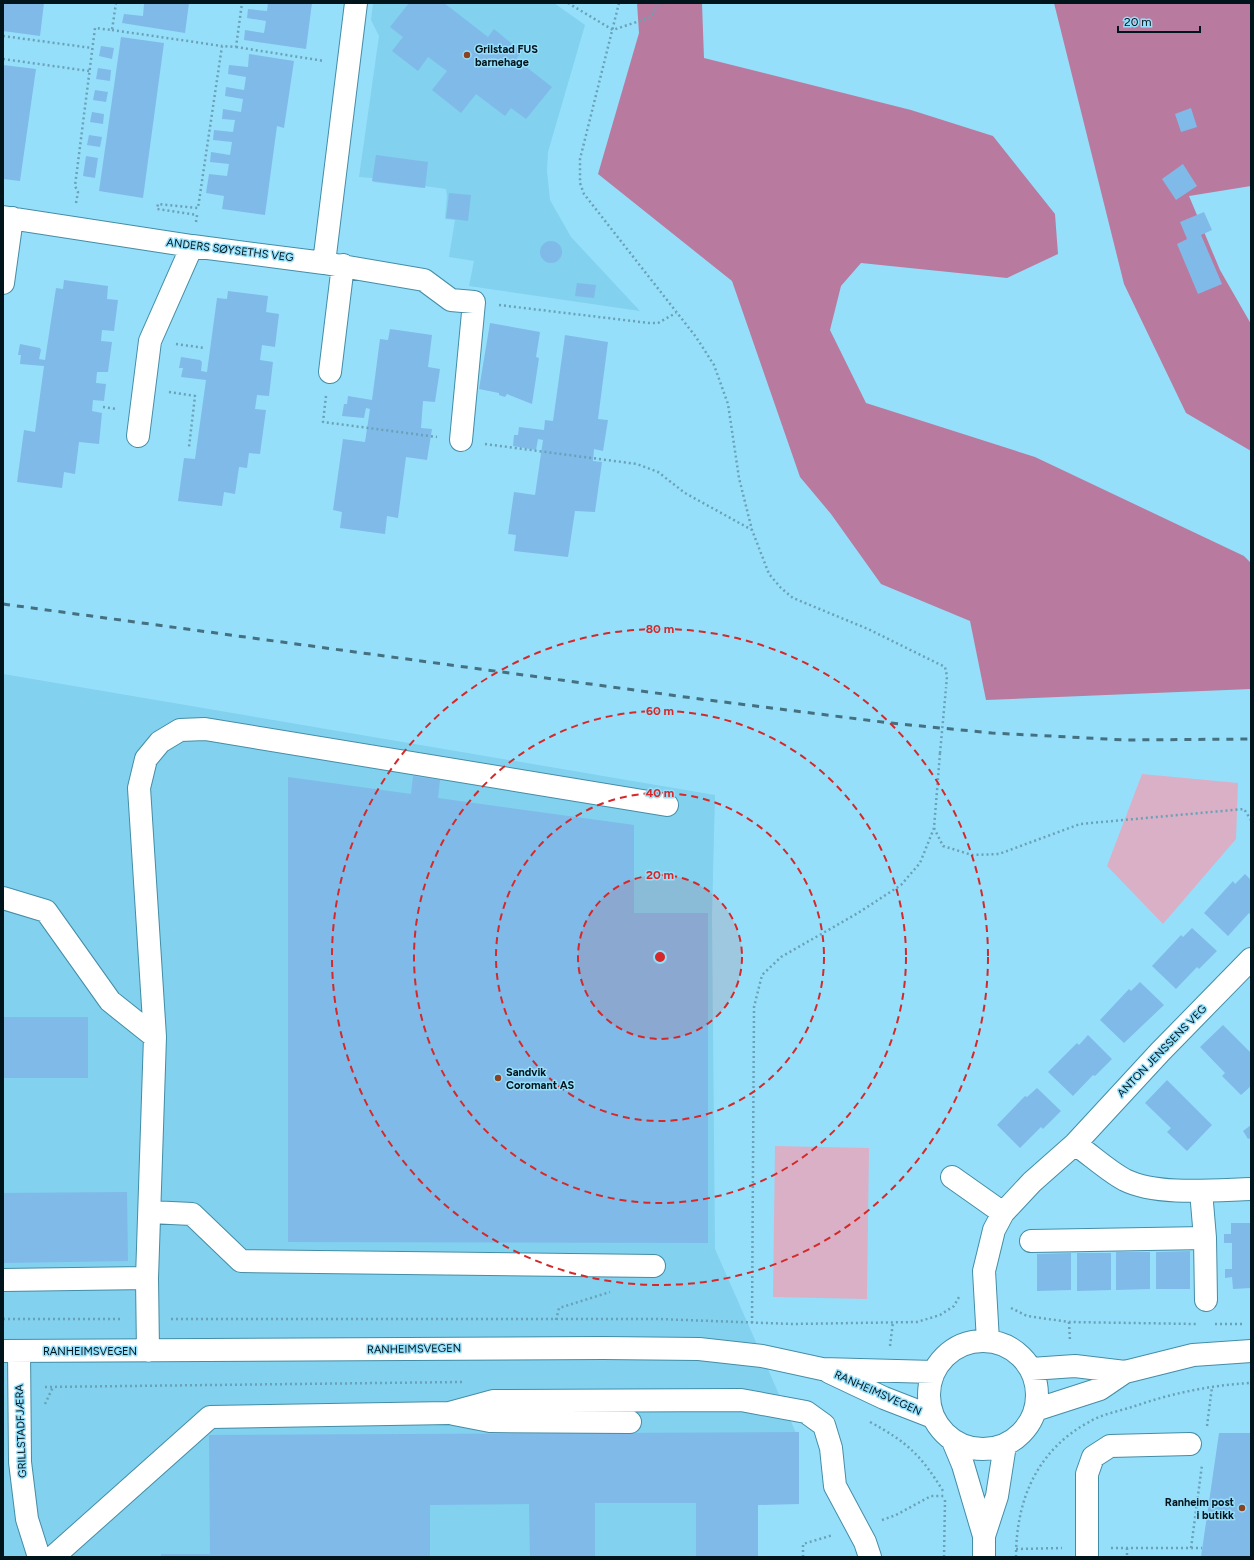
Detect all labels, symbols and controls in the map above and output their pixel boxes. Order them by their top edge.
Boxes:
scale bar [1118,8,1200,34]
text: 20 m [1124,15,1152,29]
place label: Grilstad FUS barnehage [475,43,538,69]
marker: Grilstad FUS barnehage [462,50,472,60]
street label: ANDERS SØYSETHS VEG [166,236,294,264]
text: 80 m [646,622,674,636]
text: 60 m [646,704,674,718]
text: 40 m [646,786,674,800]
text: 20 m [646,868,674,882]
centre of rings [653,950,667,964]
street label: ANTON JENSSENS VEG [1115,1002,1209,1100]
place label: Sandvik Coromant AS [506,1066,575,1092]
marker: Sandvik Coromant AS [493,1073,503,1083]
street label: RANHEIMSVEGEN [367,1342,461,1356]
street label: RANHEIMSVEGEN [43,1345,137,1358]
street label: RANHEIMSVEGEN [832,1368,924,1418]
street label: GRILLSTADFJÆRA [13,1383,29,1478]
place label: Ranheim post i butikk [1165,1496,1235,1522]
marker: Ranheim post i butikk [1237,1503,1247,1513]

